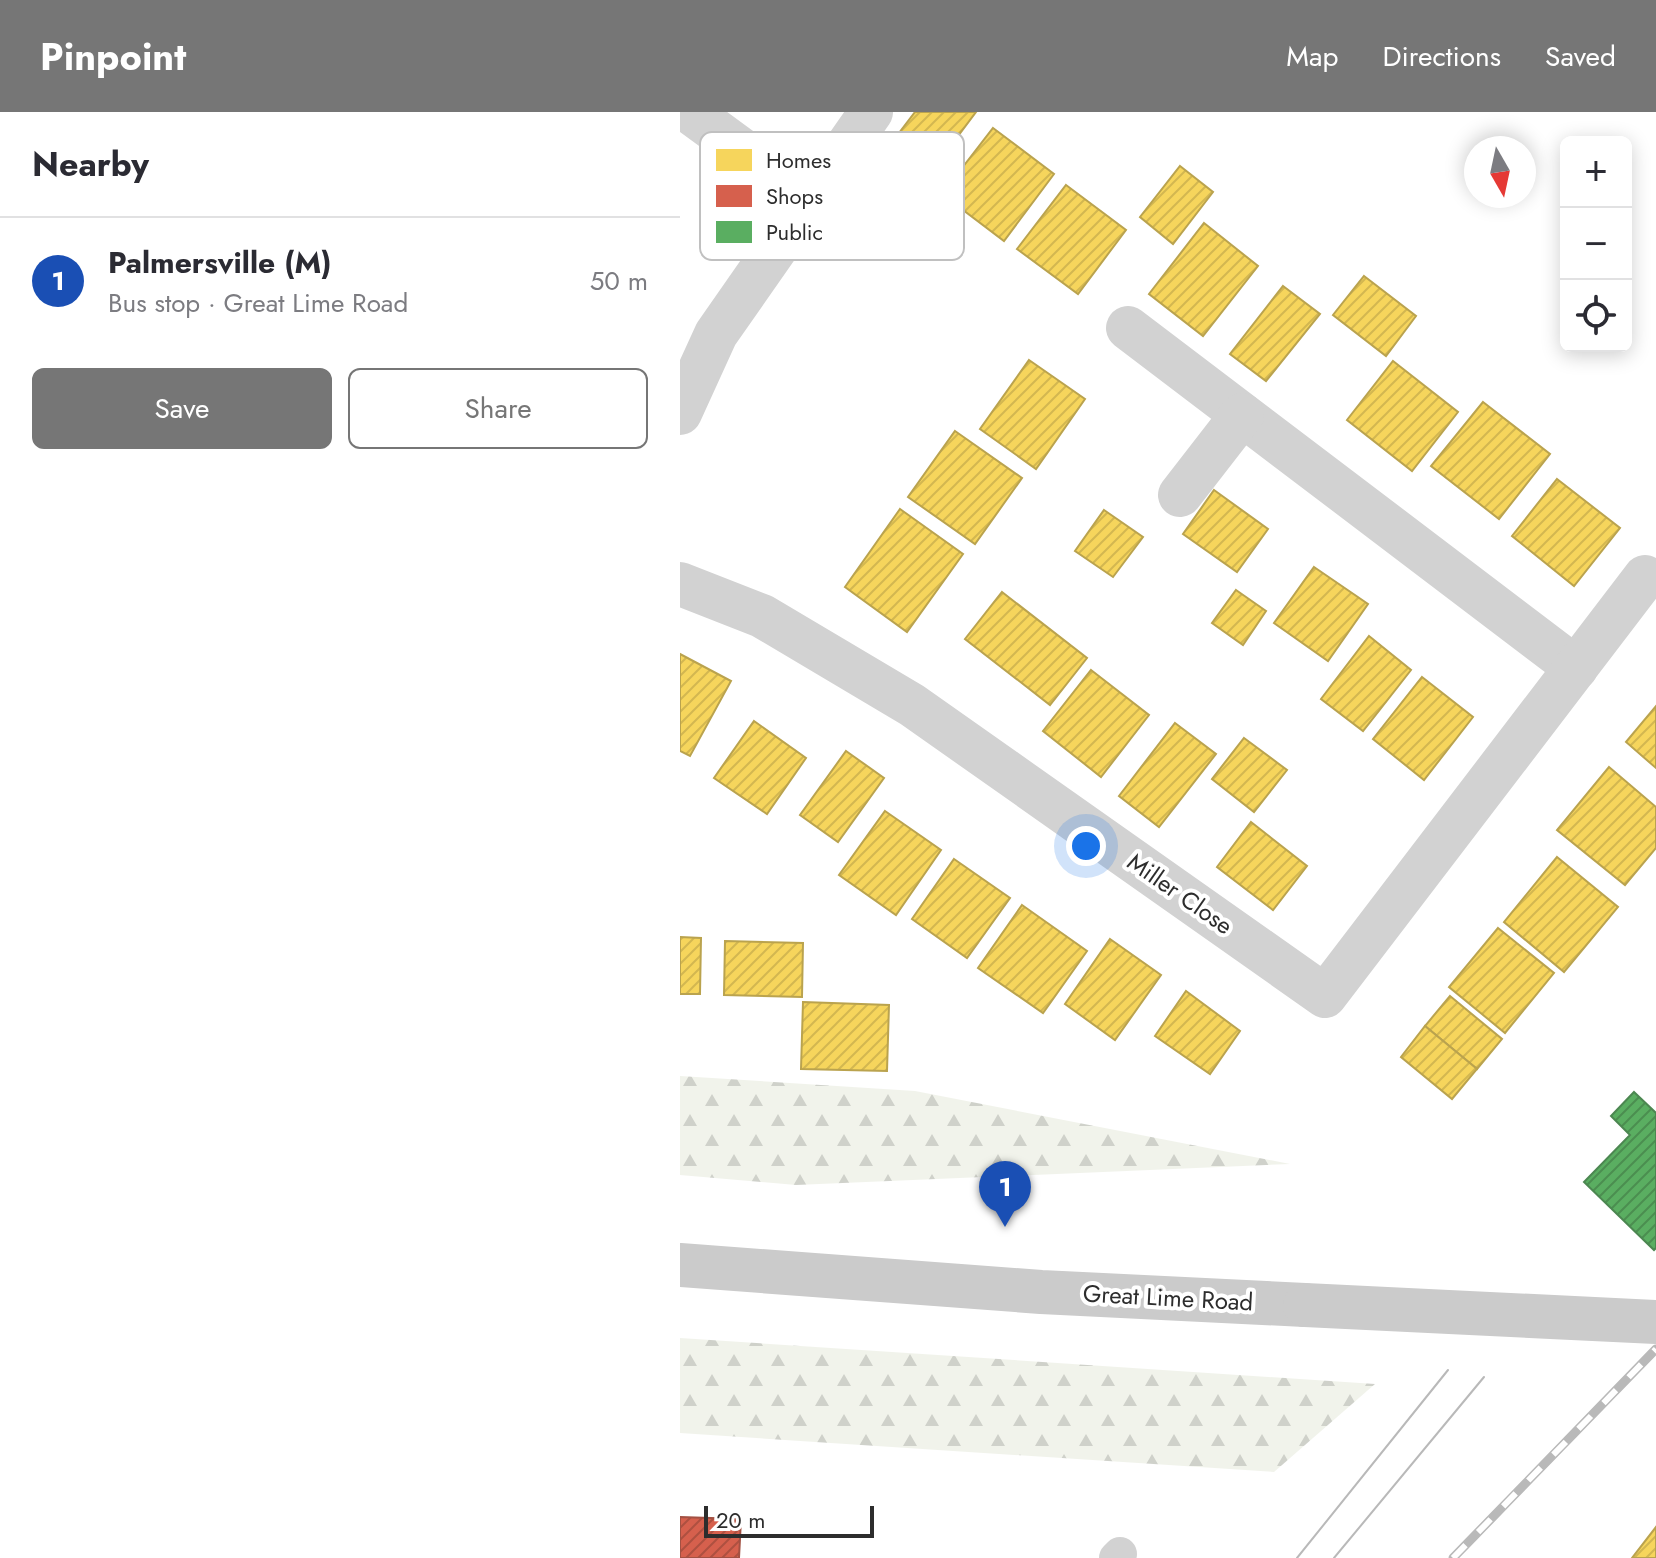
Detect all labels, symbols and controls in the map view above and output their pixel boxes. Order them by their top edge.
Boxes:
text: Pinpoint [40,29,186,84]
text: Map [1286,36,1338,77]
text: Directions [1382,36,1501,77]
text: Saved [1545,36,1616,77]
legend [700,132,964,260]
north arrow [1464,136,1536,208]
map controls [1560,136,1632,352]
button: + [1560,136,1632,208]
text: Nearby [32,140,149,189]
text: Homes [766,144,831,176]
text: Shops [766,180,823,212]
button: − [1560,208,1632,280]
text: Public [766,216,823,248]
text: Palmersville (M) [108,241,331,284]
text: 1 [51,262,65,300]
text: 50 m [590,262,648,300]
button: locate [1560,280,1632,352]
text: Bus stop · Great Lime Road [108,284,408,322]
button: Save [32,368,332,449]
button: Share [348,368,648,449]
your location [1066,826,1106,866]
street label: Miller Close [1120,844,1240,943]
pin: 1 [979,1161,1031,1227]
street label: Great Lime Road [1082,1276,1254,1319]
scale bar [704,1502,874,1538]
text: 20 m [716,1504,765,1536]

